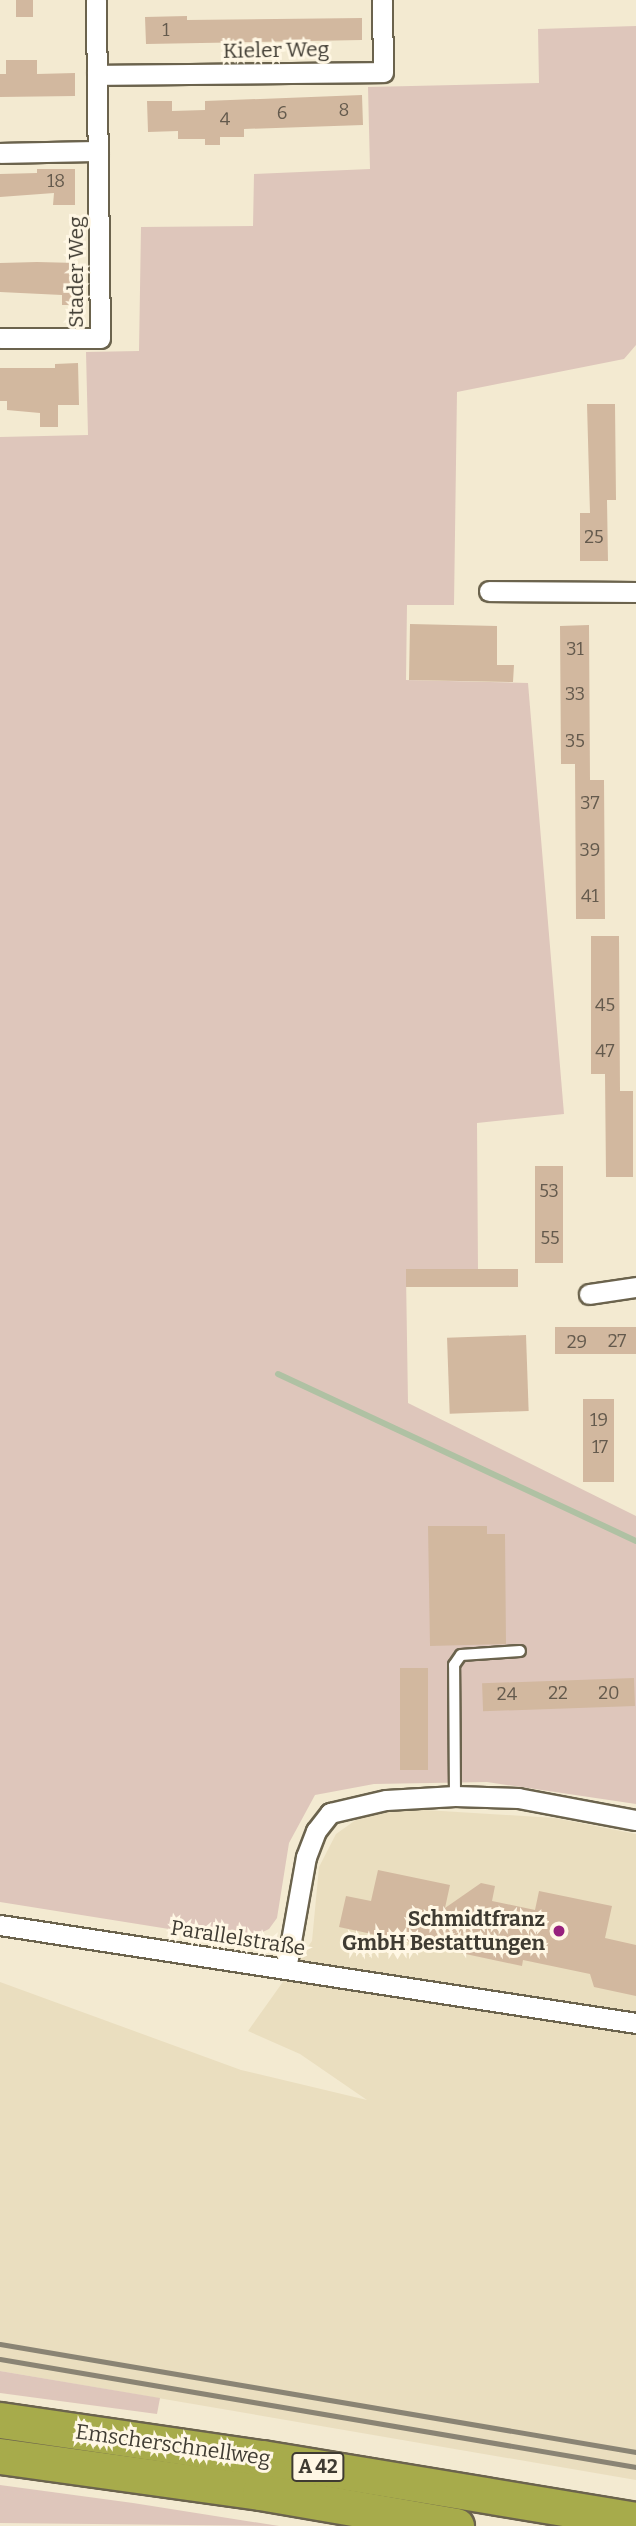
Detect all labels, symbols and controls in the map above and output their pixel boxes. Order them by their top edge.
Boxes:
house number: 1 [162,19,170,41]
street label: Kieler Weg [223,36,329,64]
house number: 8 [339,99,349,121]
house number: 6 [277,102,287,124]
house number: 4 [220,108,230,130]
house number: 18 [47,170,65,192]
street label: Stader Weg [63,216,89,328]
house number: 25 [584,526,604,548]
house number: 31 [566,638,584,660]
house number: 33 [565,683,585,705]
house number: 35 [565,730,585,752]
house number: 37 [580,792,600,814]
house number: 39 [580,839,600,861]
house number: 41 [581,885,599,907]
house number: 45 [595,994,615,1016]
house number: 47 [595,1040,615,1062]
house number: 53 [539,1180,559,1202]
house number: 55 [540,1227,560,1249]
house number: 27 [608,1330,626,1352]
house number: 29 [567,1331,587,1353]
house number: 19 [590,1409,608,1431]
house number: 17 [592,1436,608,1458]
house number: 22 [548,1682,568,1704]
house number: 20 [598,1682,620,1704]
house number: 24 [497,1683,517,1705]
place label: Schmidtfranz GmbH Bestattungen [342,1906,545,1956]
street label: Parallelstraße [169,1915,307,1961]
marker: Schmidtfranz GmbH Bestattungen [551,1923,567,1939]
street label: Emscherschnellweg [74,2419,272,2471]
road number: A 42 [290,2452,346,2482]

